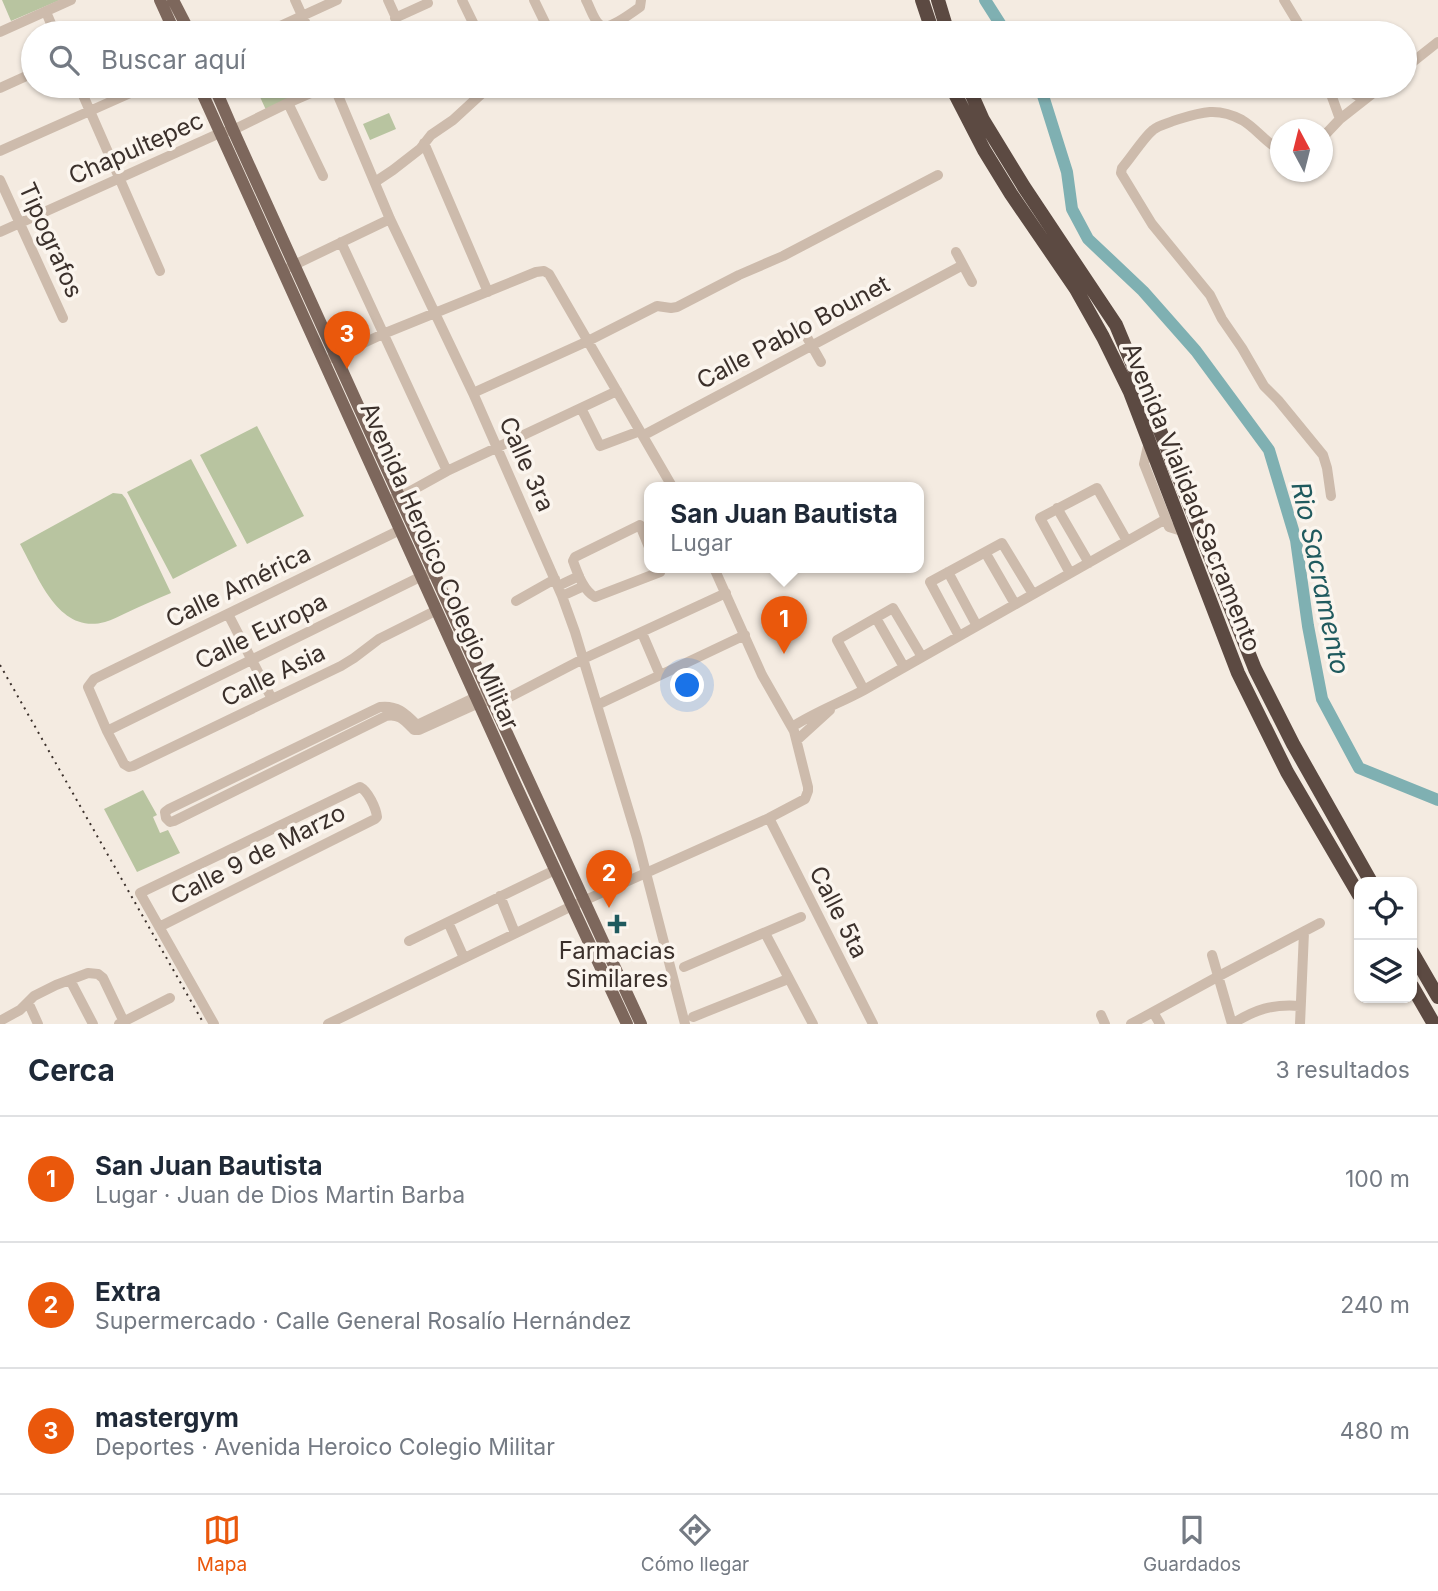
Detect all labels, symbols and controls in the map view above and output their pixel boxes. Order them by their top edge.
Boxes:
search box [21,21,1417,98]
icon: search [45,41,83,79]
text: Buscar aquí [101,44,246,75]
street label: Chapultepec [64,105,208,191]
north arrow [1270,119,1333,182]
street label: Tipografos [13,178,89,302]
street label: Calle Pablo Bounet [692,269,894,395]
pin: 3 [324,311,370,369]
street label: Avenida Vialidad Sacramento [1117,338,1267,656]
street label: Avenida Heroico Colegio Militar [354,398,526,734]
street label: Calle 3ra [493,412,561,516]
water label: Rio Sacramento [1285,479,1357,677]
popup [644,482,924,573]
text: San Juan Bautista [670,498,898,529]
text: Lugar [670,529,732,557]
street label: Calle América [161,538,315,634]
street label: Calle Europa [190,587,332,675]
pin: 1 [761,596,807,654]
street label: Calle Asia [216,637,330,713]
your location [670,668,704,702]
street label: Calle 9 de Marzo [166,798,350,910]
pin: 2 [586,850,632,908]
street label: Calle 5ta [804,861,874,963]
map controls [1354,877,1417,1003]
button: locate [1354,877,1417,940]
marker: Farmacias Similares [609,916,625,932]
place label: Farmacias Similares [559,936,675,993]
button: layers [1354,940,1417,1003]
text: Cerca [28,1052,115,1088]
text: 3 resultados [1275,1056,1410,1084]
text: San Juan Bautista [95,1150,323,1181]
text: 1 [46,1165,56,1193]
text: 100 m [1345,1165,1410,1193]
text: Lugar · Juan de Dios Martin Barba [95,1181,465,1209]
text: Extra [95,1276,161,1307]
text: 2 [44,1291,58,1319]
text: 240 m [1340,1291,1410,1319]
text: Supermercado · Calle General Rosalío Hernández [95,1307,632,1335]
text: mastergym [95,1402,239,1433]
text: 3 [44,1417,58,1445]
text: 480 m [1340,1417,1410,1445]
text: Deportes · Avenida Heroico Colegio Militar [95,1433,555,1461]
tab: Mapa [197,1511,247,1576]
tab: Cómo llegar [641,1511,749,1576]
tab: Guardados [1143,1511,1241,1576]

